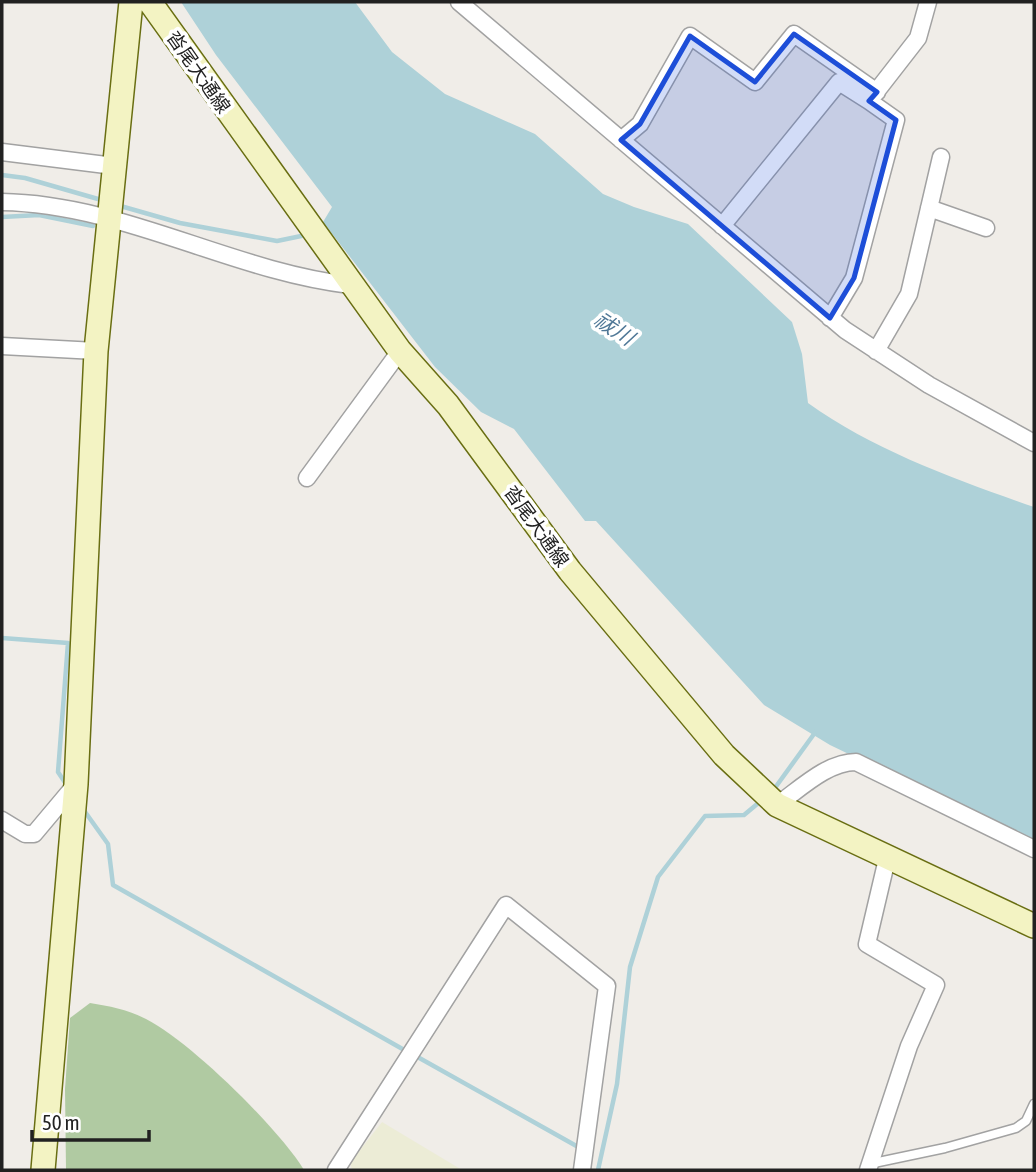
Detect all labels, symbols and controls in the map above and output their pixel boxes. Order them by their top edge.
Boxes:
street label: 沓尾大通線 [163,27,235,117]
water label: 祓川 [590,307,640,351]
street label: 沓尾大通線 [500,481,574,571]
scale bar [32,1098,149,1142]
text: 50 m [42,1110,80,1134]

